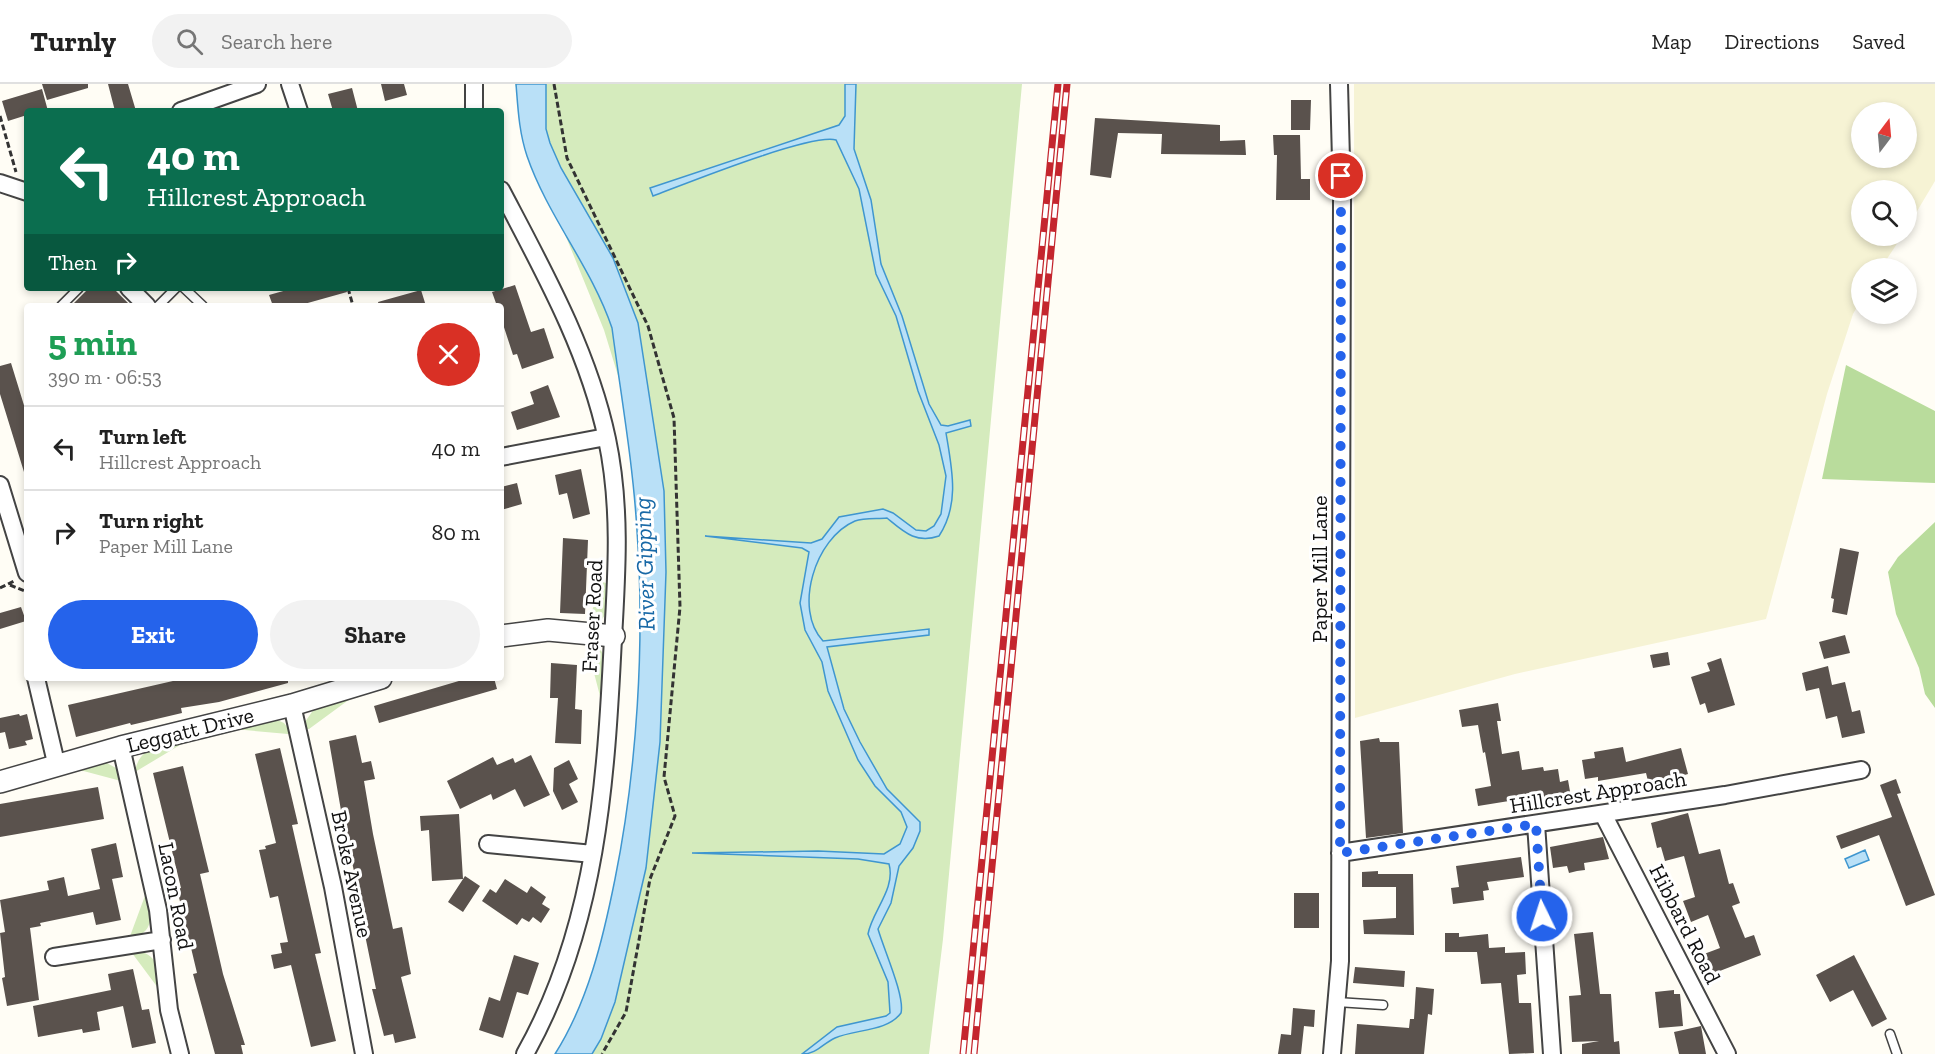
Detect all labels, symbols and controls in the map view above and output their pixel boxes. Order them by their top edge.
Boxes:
search box [152,14,572,68]
text: Turnly [30,25,116,58]
icon: search [173,25,206,58]
text: Search here [221,28,332,55]
text: Map [1652,29,1692,54]
text: Directions [1725,29,1819,54]
text: Saved [1852,29,1905,54]
north arrow [1851,102,1917,168]
map controls [1851,102,1917,324]
text: 40 m [147,130,240,181]
icon: left [48,132,126,210]
pin [1315,150,1366,201]
icon: arrive [1324,159,1357,192]
button: search [1851,180,1917,246]
text: Hillcrest Approach [147,181,366,213]
icon: right [109,246,142,279]
text: Then [48,249,97,276]
button: layers [1851,258,1917,324]
text: 5 min [48,321,137,364]
button: close [417,323,480,386]
text: 390 m · 06:53 [48,365,162,389]
text: Turn left [99,423,186,450]
icon: left [48,432,81,465]
text: 40 m [431,435,480,462]
text: Hillcrest Approach [99,450,261,474]
street label: Paper Mill Lane [1306,495,1333,643]
water label: River Gipping [627,496,661,631]
text: Turn right [99,507,203,534]
icon: right [48,516,81,549]
text: 80 m [432,519,480,546]
text: Paper Mill Lane [99,534,233,558]
street label: Fraser Road [576,559,608,673]
button: Exit [48,600,258,669]
button: Share [270,600,480,669]
street label: Leggatt Drive [124,701,256,759]
street label: Hillcrest Approach [1508,765,1689,819]
street label: Broke Avenue [325,808,379,940]
street label: Lacon Road [152,840,200,952]
street label: Hibbard Road [1643,860,1727,988]
position arrow [1510,884,1574,948]

